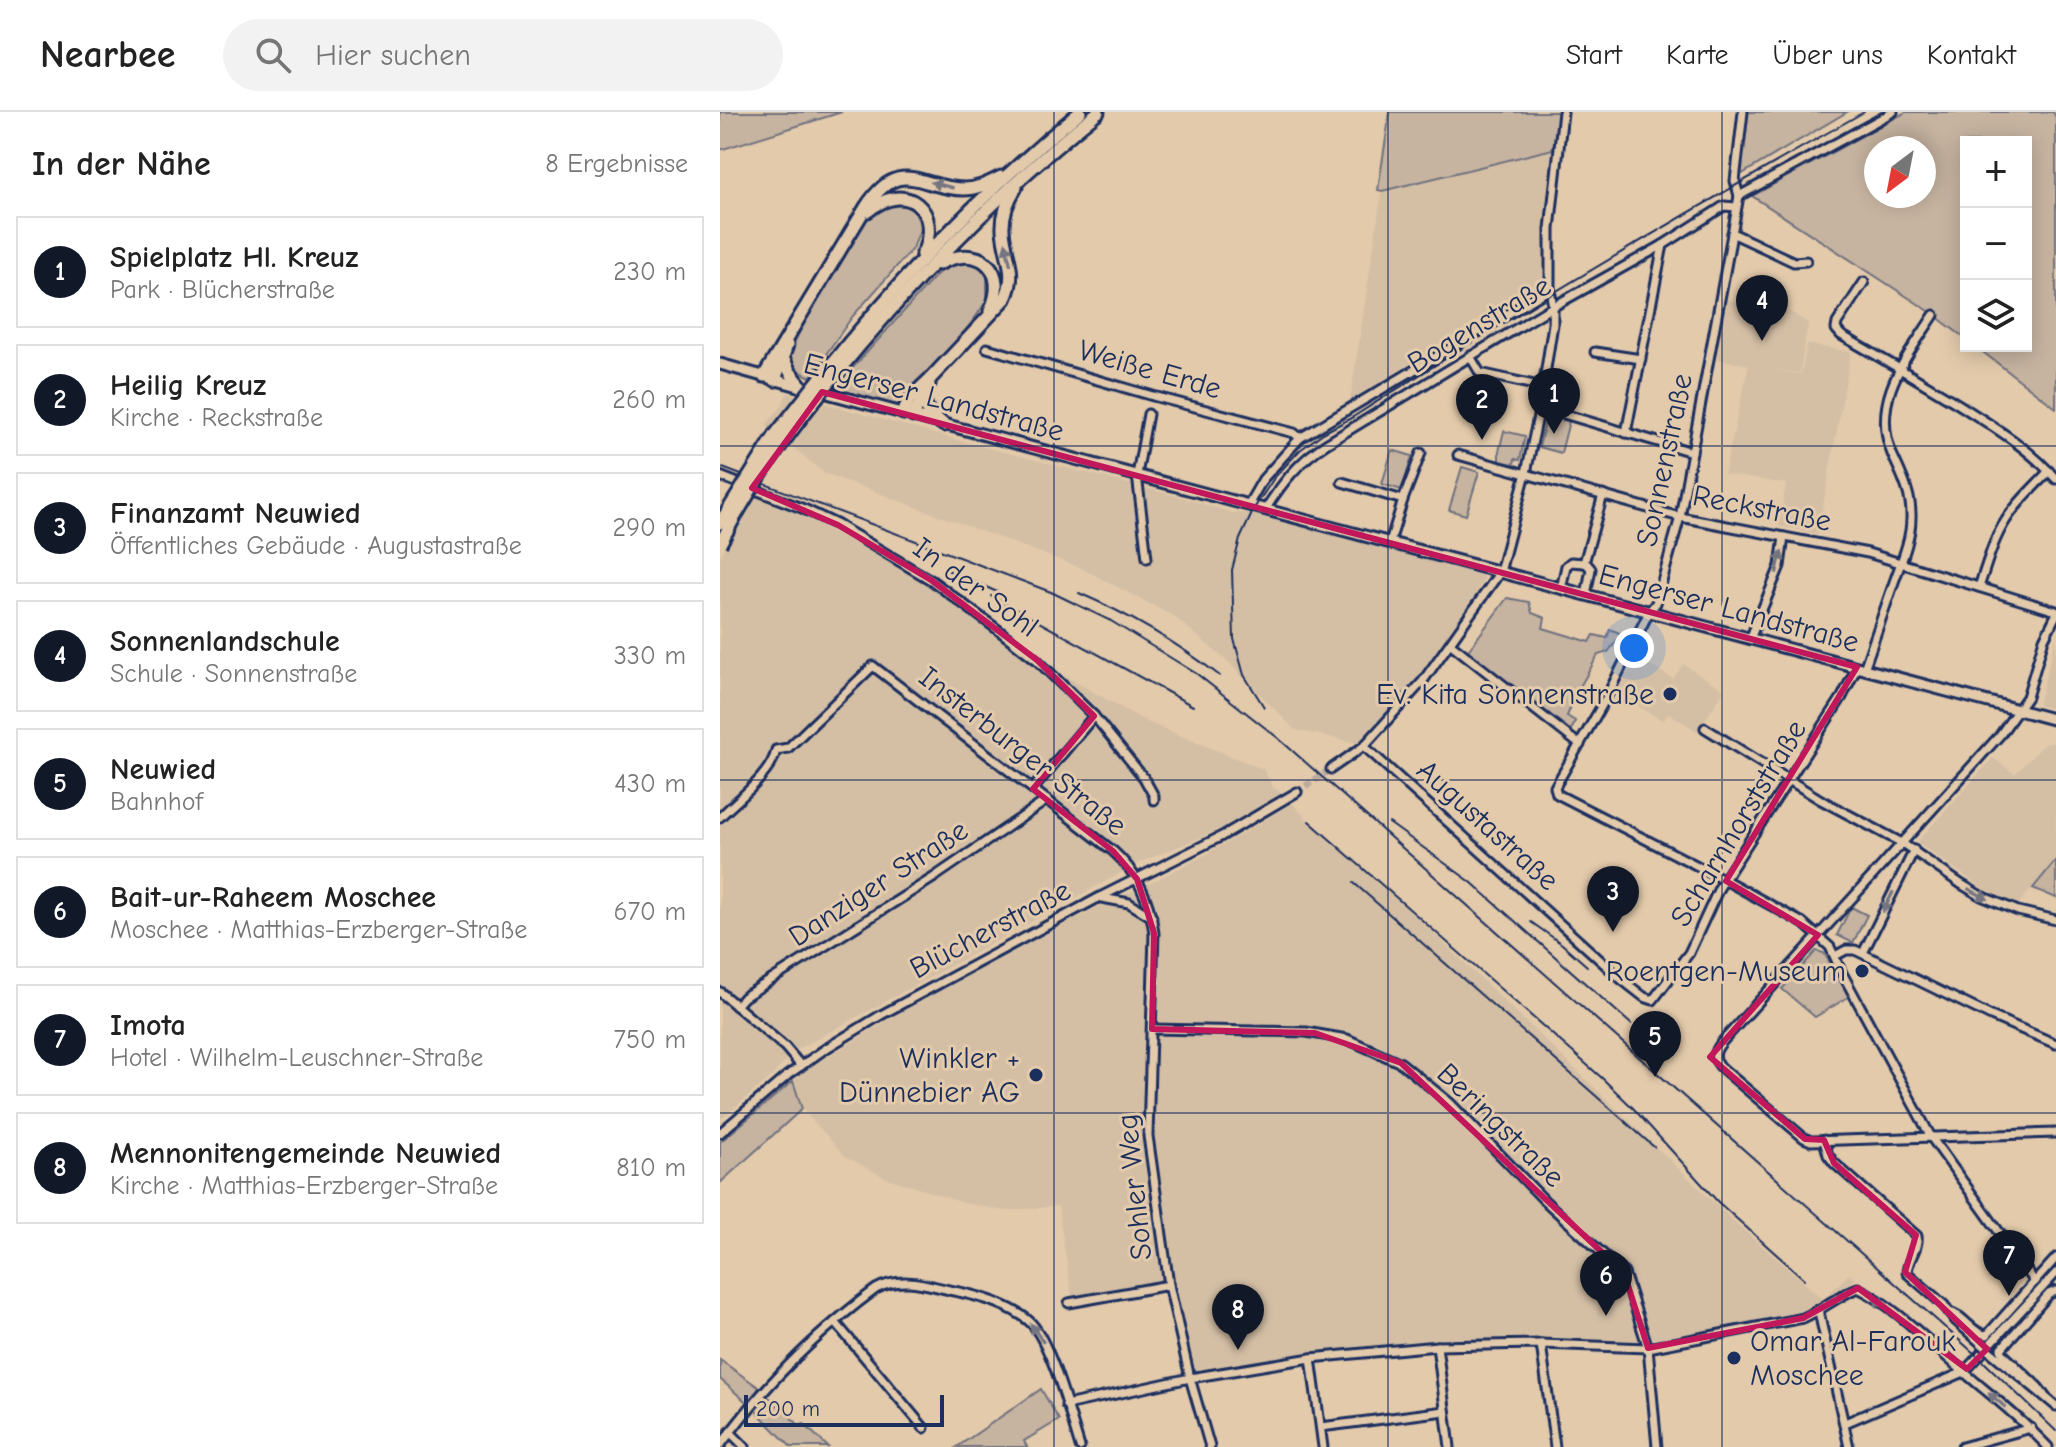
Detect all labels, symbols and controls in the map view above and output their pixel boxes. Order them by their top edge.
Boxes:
search box [223,19,783,91]
text: Nearbee [40,33,175,77]
icon: search [251,33,295,77]
text: Hier suchen [315,38,471,73]
text: Start [1566,39,1622,71]
text: Karte [1666,39,1729,71]
text: Über uns [1773,39,1883,71]
text: Kontakt [1927,39,2016,71]
north arrow [1864,136,1936,208]
map controls [1960,136,2032,352]
button: + [1960,136,2032,208]
text: In der Nähe [32,144,211,184]
text: 8 Ergebnisse [545,149,688,179]
one-way arrow [930,178,955,190]
button: − [1960,208,2032,280]
text: Spielplatz Hl. Kreuz [110,240,358,275]
one-way arrow [1001,241,1014,266]
text: 1 [55,257,65,287]
text: 230 m [613,257,686,287]
street label: Bogenstraße [1401,268,1557,381]
text: Park · Blücherstraße [110,275,335,305]
pin: 4 [1736,275,1788,341]
button: layers [1960,280,2032,352]
street label: Weiße Erde [1075,332,1225,407]
street label: Engerser Landstraße [800,346,1068,449]
text: Heilig Kreuz [110,368,266,403]
pin: 1 [1528,368,1580,434]
street label: Sonnenstraße [1629,370,1700,550]
pin: 2 [1456,374,1508,440]
text: 2 [54,385,66,415]
text: 260 m [612,385,686,415]
text: Kirche · Reckstraße [110,403,323,433]
street label: Reckstraße [1690,478,1834,539]
text: Finanzamt Neuwied [110,496,361,531]
text: 3 [54,513,66,543]
text: 290 m [613,513,686,543]
street label: In der Sohl [906,530,1045,645]
text: Öffentliches Gebäude · Augustastraße [110,531,522,561]
one-way arrow [1773,550,1786,575]
street label: Engerser Landstraße [1595,557,1863,660]
text: Sonnenlandschule [110,624,340,659]
your location [1614,628,1654,668]
text: 4 [54,641,66,671]
text: 330 m [614,641,686,671]
text: Schule · Sonnenstraße [110,659,357,689]
street label: Insterburger Straße [912,660,1133,843]
place label: Ev. Kita Sonnenstraße [1376,677,1654,712]
marker: Ev. Kita Sonnenstraße [1661,685,1679,703]
street label: Scharnhorststraße [1663,714,1814,933]
text: Neuwied [110,752,216,787]
street label: Augustastraße [1410,753,1566,898]
text: 5 [53,769,67,799]
text: 430 m [614,769,686,799]
text: Bahnhof [110,787,203,817]
street label: Danziger Straße [782,813,974,954]
pin: 3 [1587,866,1639,932]
street label: Blücherstraße [904,873,1076,986]
text: Bait-ur-Raheem Moschee [110,880,436,915]
one-way arrow [1967,887,1990,900]
one-way arrow [1881,890,1895,913]
text: 6 [53,897,67,927]
text: 670 m [614,897,686,927]
text: Moschee · Matthias-Erzberger-Straße [110,915,527,945]
place label: Roentgen-Museum [1606,954,1846,989]
marker: Roentgen-Museum [1853,962,1871,980]
text: Imota [110,1008,186,1043]
pin: 5 [1629,1011,1681,1077]
text: 7 [54,1025,66,1055]
text: 750 m [614,1025,686,1055]
place label: Winkler + Dünnebier AG [839,1041,1020,1110]
text: Hotel · Wilhelm-Leuschner-Straße [110,1043,483,1073]
street label: Beringstraße [1430,1056,1572,1195]
marker: Winkler + Dünnebier AG [1027,1066,1045,1084]
street label: Sohler Weg [1109,1112,1160,1262]
text: Mennonitengemeinde Neuwied [110,1136,501,1171]
text: 8 [53,1153,67,1183]
text: 810 m [616,1153,686,1183]
text: Kirche · Matthias-Erzberger-Straße [110,1171,498,1201]
pin: 7 [1983,1230,2035,1296]
pin: 6 [1580,1250,1632,1316]
pin: 8 [1212,1284,1264,1350]
one-way arrow [1872,1297,1892,1313]
one-way arrow [1030,1322,1045,1343]
place label: Omar Al-Farouk Moschee [1750,1324,1956,1393]
marker: Omar Al-Farouk Moschee [1725,1349,1743,1367]
scale bar [744,1391,944,1427]
one-way arrow [1987,1392,2007,1409]
text: 200 m [756,1396,820,1422]

